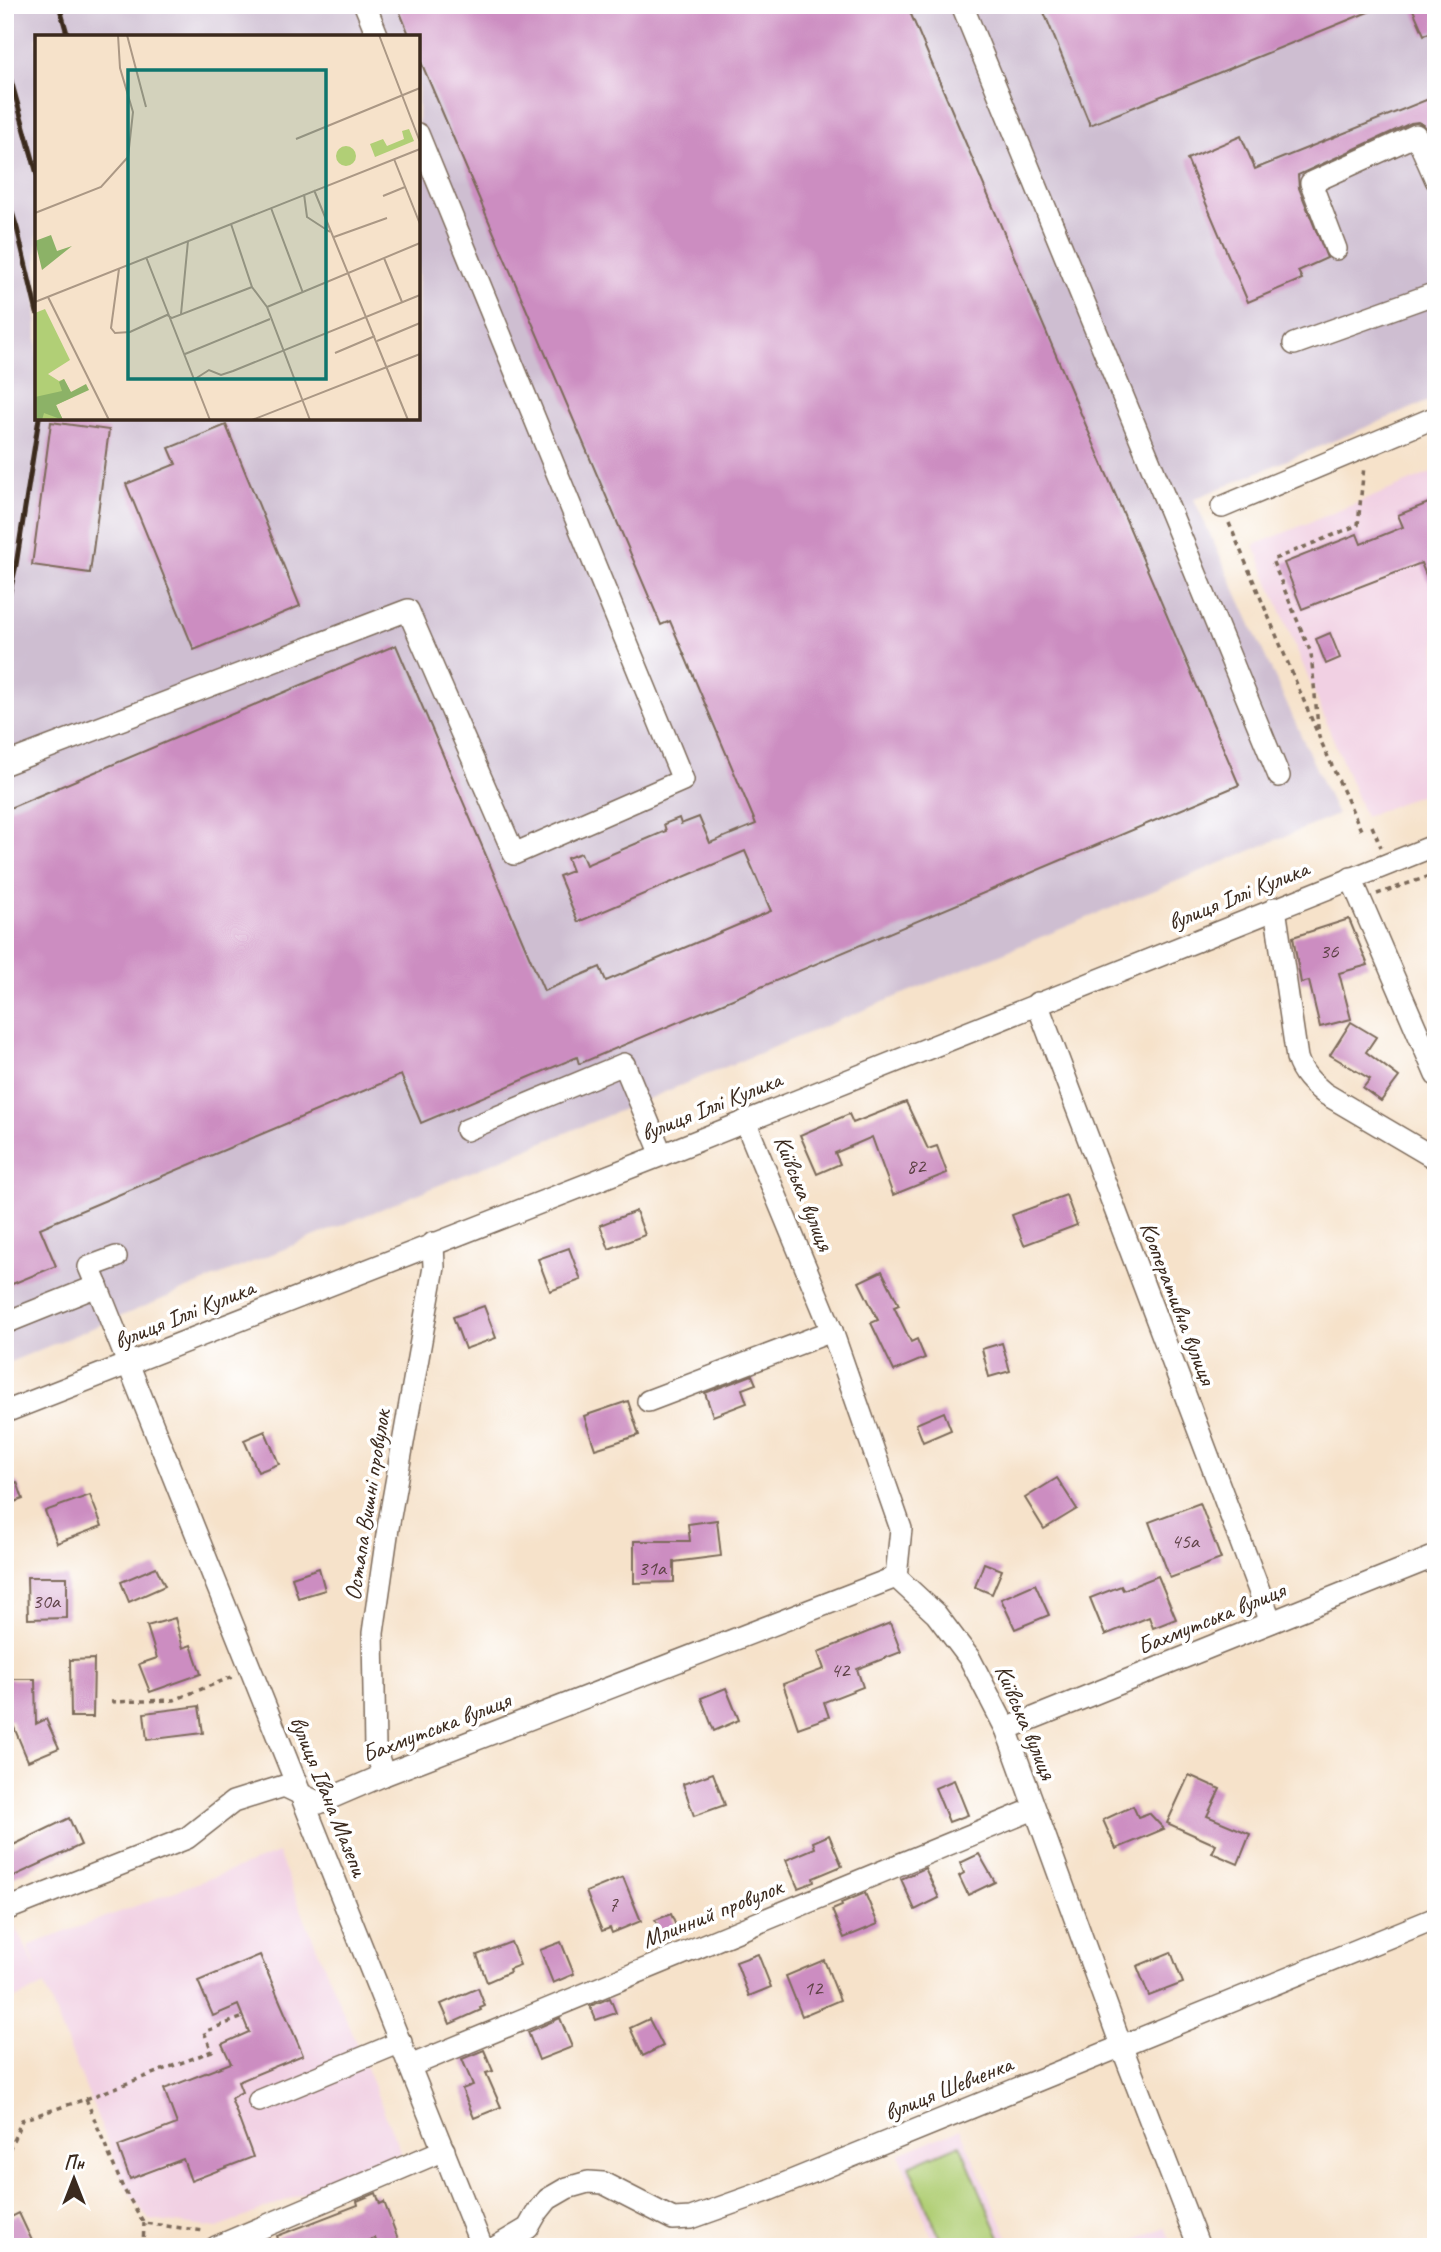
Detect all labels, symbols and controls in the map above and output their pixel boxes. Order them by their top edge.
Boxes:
inset map [35,35,420,420]
street label: вулиця Іллі Кулика [1163,852,1315,937]
house number: 36 [1320,938,1339,964]
street label: вулиця Іллі Кулика [636,1063,788,1148]
street label: Київська вулиця [767,1131,841,1256]
house number: 82 [907,1153,927,1179]
street label: Кооперативна вулиця [1133,1217,1223,1390]
street label: вулиця Іллі Кулика [109,1271,261,1356]
street label: Остапа Вишні провулок [337,1405,397,1603]
house number: 45а [1171,1528,1201,1554]
house number: 31а [638,1555,668,1581]
street label: Бахмутська вулиця [1133,1574,1291,1661]
house number: 30а [32,1588,62,1614]
house number: 42 [831,1657,851,1683]
street label: Київська вулиця [988,1660,1064,1785]
street label: Бахмутська вулиця [357,1684,516,1769]
street label: вулиця Івана Мазепи [283,1711,375,1882]
street label: Млинний провулок [637,1870,789,1955]
house number: 7 [608,1891,619,1917]
house number: 12 [804,1975,824,2001]
street label: вулиця Шевченка [880,2048,1018,2127]
north arrow [38,2144,108,2214]
text: Пн [64,2151,86,2175]

